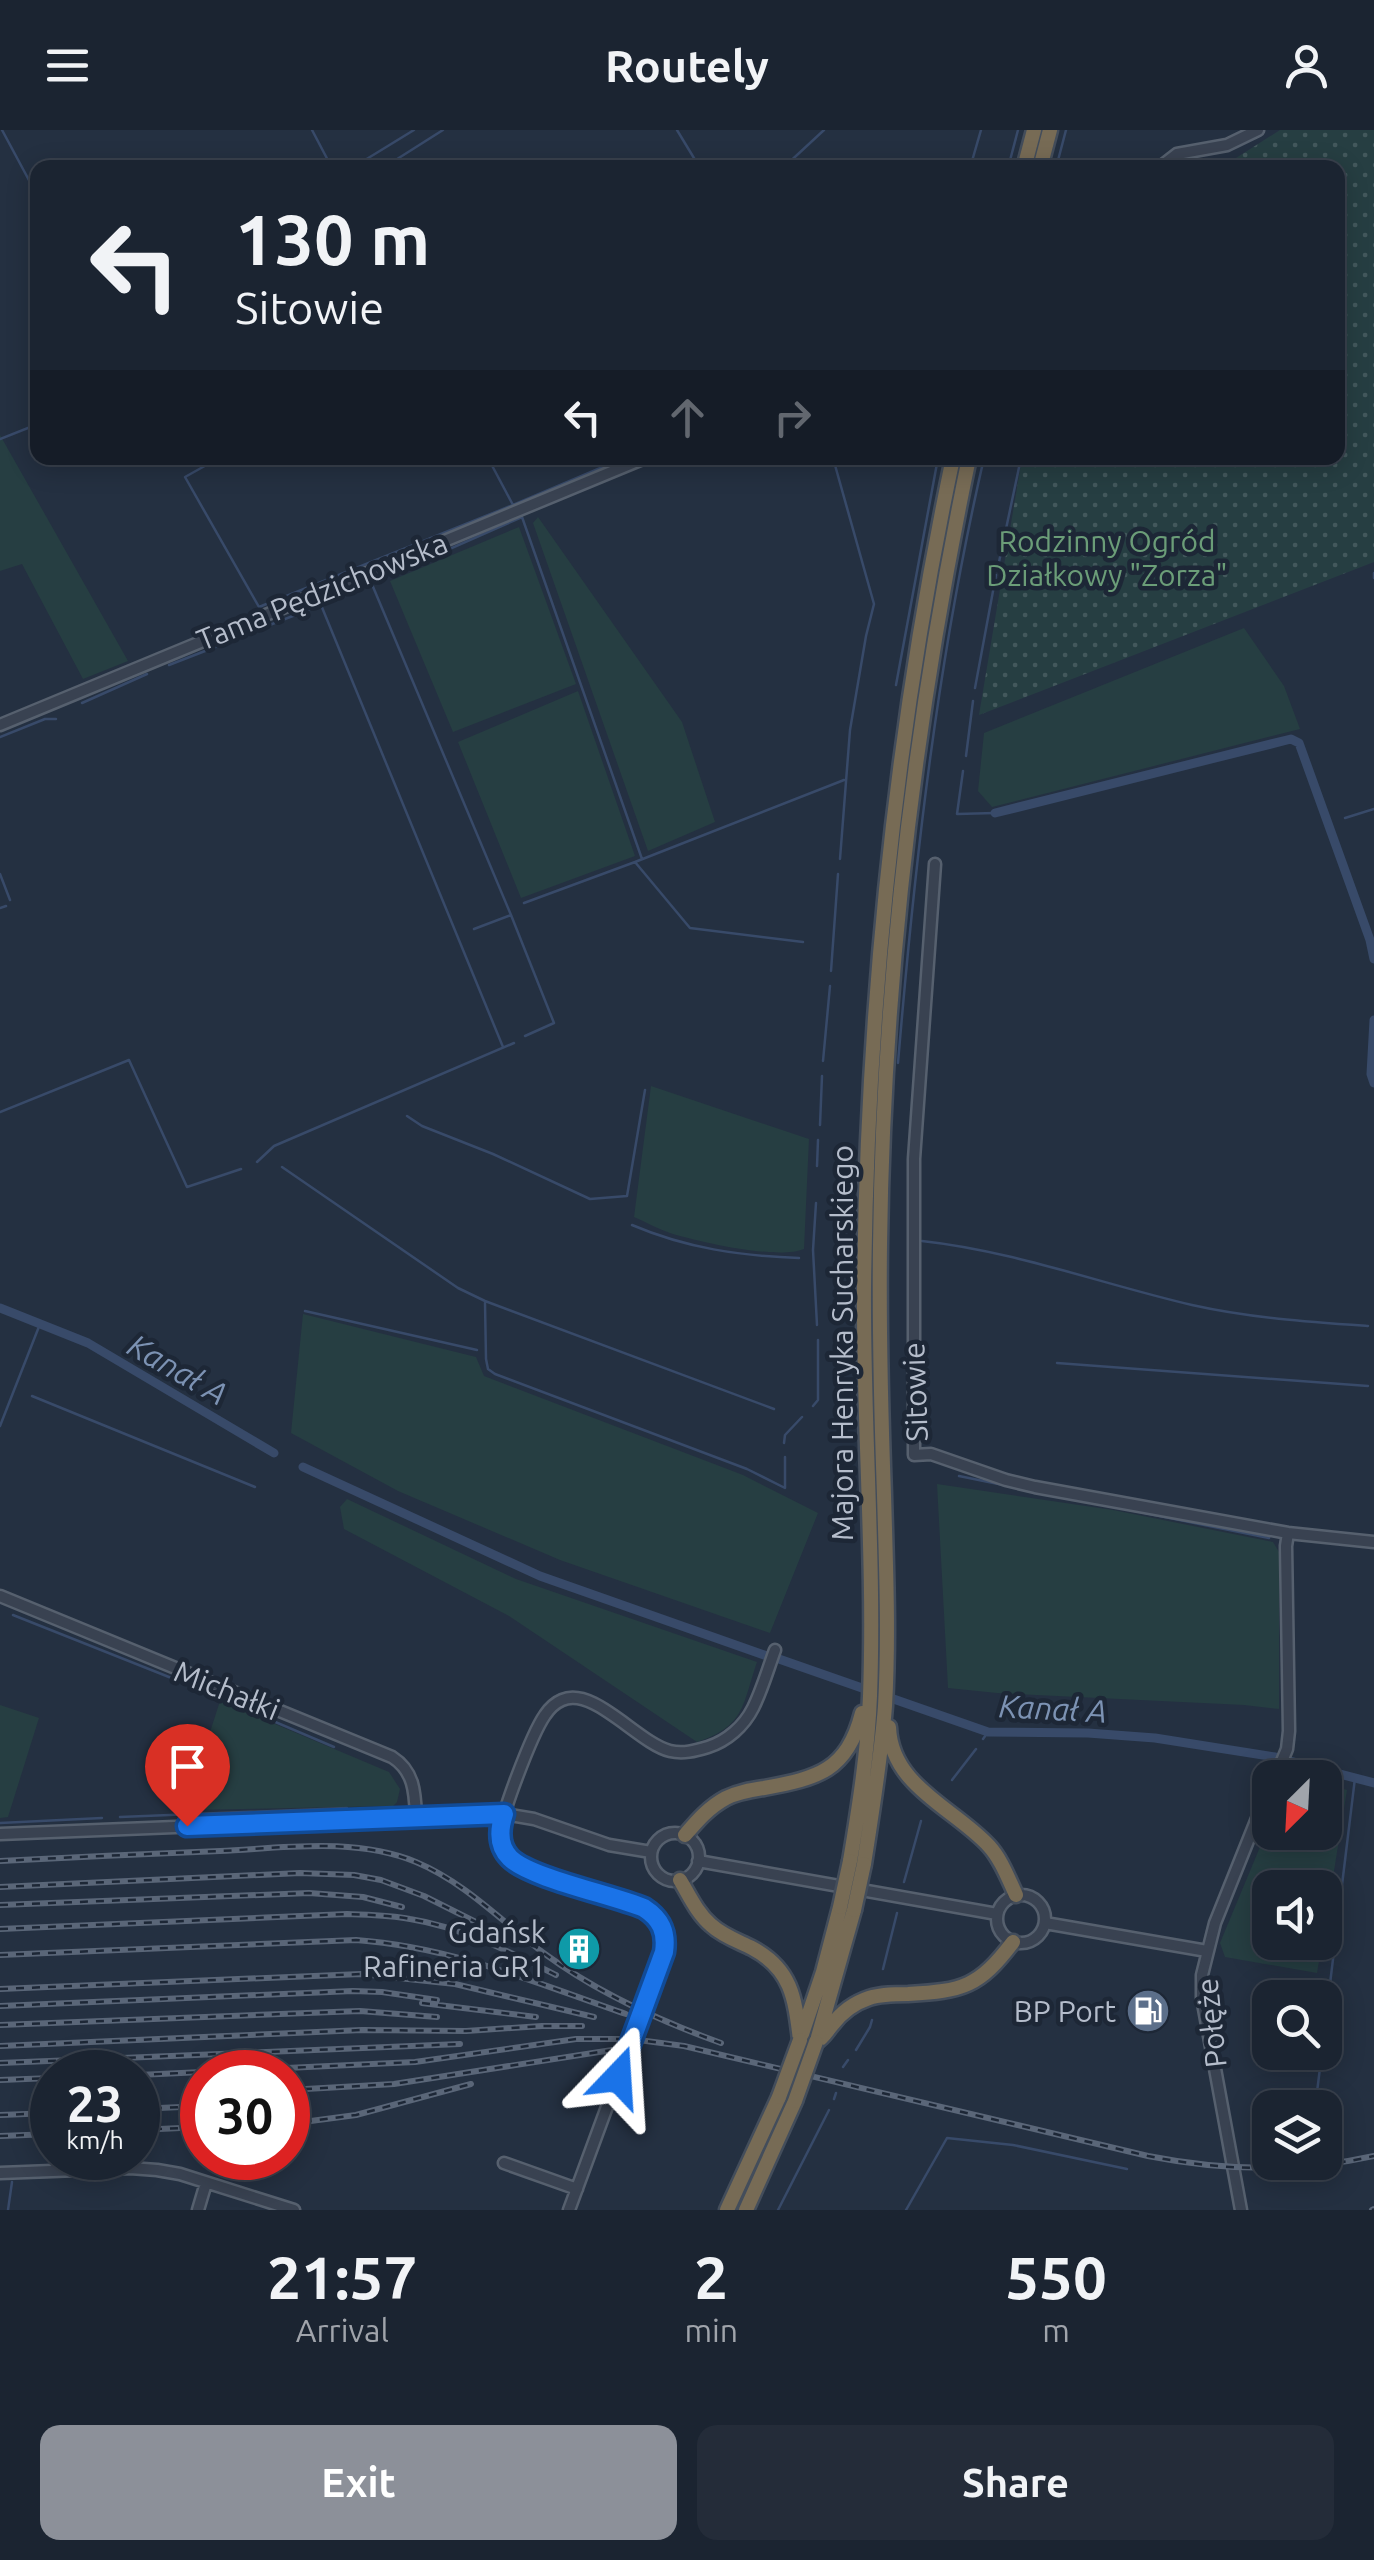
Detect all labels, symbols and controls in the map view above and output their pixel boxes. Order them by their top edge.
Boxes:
icon: menu [40,38,95,93]
icon: person [1279,38,1334,93]
text: Routely [605,40,769,91]
icon: left [70,200,200,330]
text: 130 m [235,200,430,278]
text: Sitowie [235,282,384,333]
icon: left [555,390,610,445]
icon: ahead [660,390,715,445]
icon: right [765,390,820,445]
park label: Rodzinny Ogród Działkowy "Zorza" [986,524,1228,592]
street label: Tama Pędzichowska [192,525,452,657]
street label: Majora Henryka Sucharskiego [825,1145,859,1541]
water label: Kanał A [122,1326,234,1412]
street label: Sitowie [896,1342,934,1442]
street label: Michałki [169,1654,285,1726]
water label: Kanał A [998,1687,1108,1729]
pin [145,1724,230,1827]
icon: arrive [160,1739,215,1794]
north arrow [1252,1760,1342,1850]
map controls [1252,1760,1342,2180]
button: sound [1252,1870,1342,1960]
place label: Gdańsk Rafineria GR1 [363,1915,546,1983]
building icon: Gdańsk Rafineria GR1 [556,1926,602,1972]
street label: Połęże [1189,1977,1233,2069]
button: search [1252,1980,1342,2070]
fuel station icon: BP Port [1125,1988,1171,2034]
place label: BP Port [1014,1994,1116,2028]
position arrow [566,2025,670,2129]
speed limit sign: 30 [180,2050,310,2180]
text: 23 [67,2075,123,2131]
button: layers [1252,2090,1342,2180]
text: km/h [66,2126,124,2154]
text: 21:57 [267,2243,417,2310]
text: 2 [694,2243,728,2310]
text: 550 [1005,2243,1107,2310]
text: Arrival [296,2312,389,2348]
text: min [684,2312,738,2348]
text: m [1042,2312,1070,2348]
button: Exit [40,2425,677,2540]
button: Share [697,2425,1334,2540]

